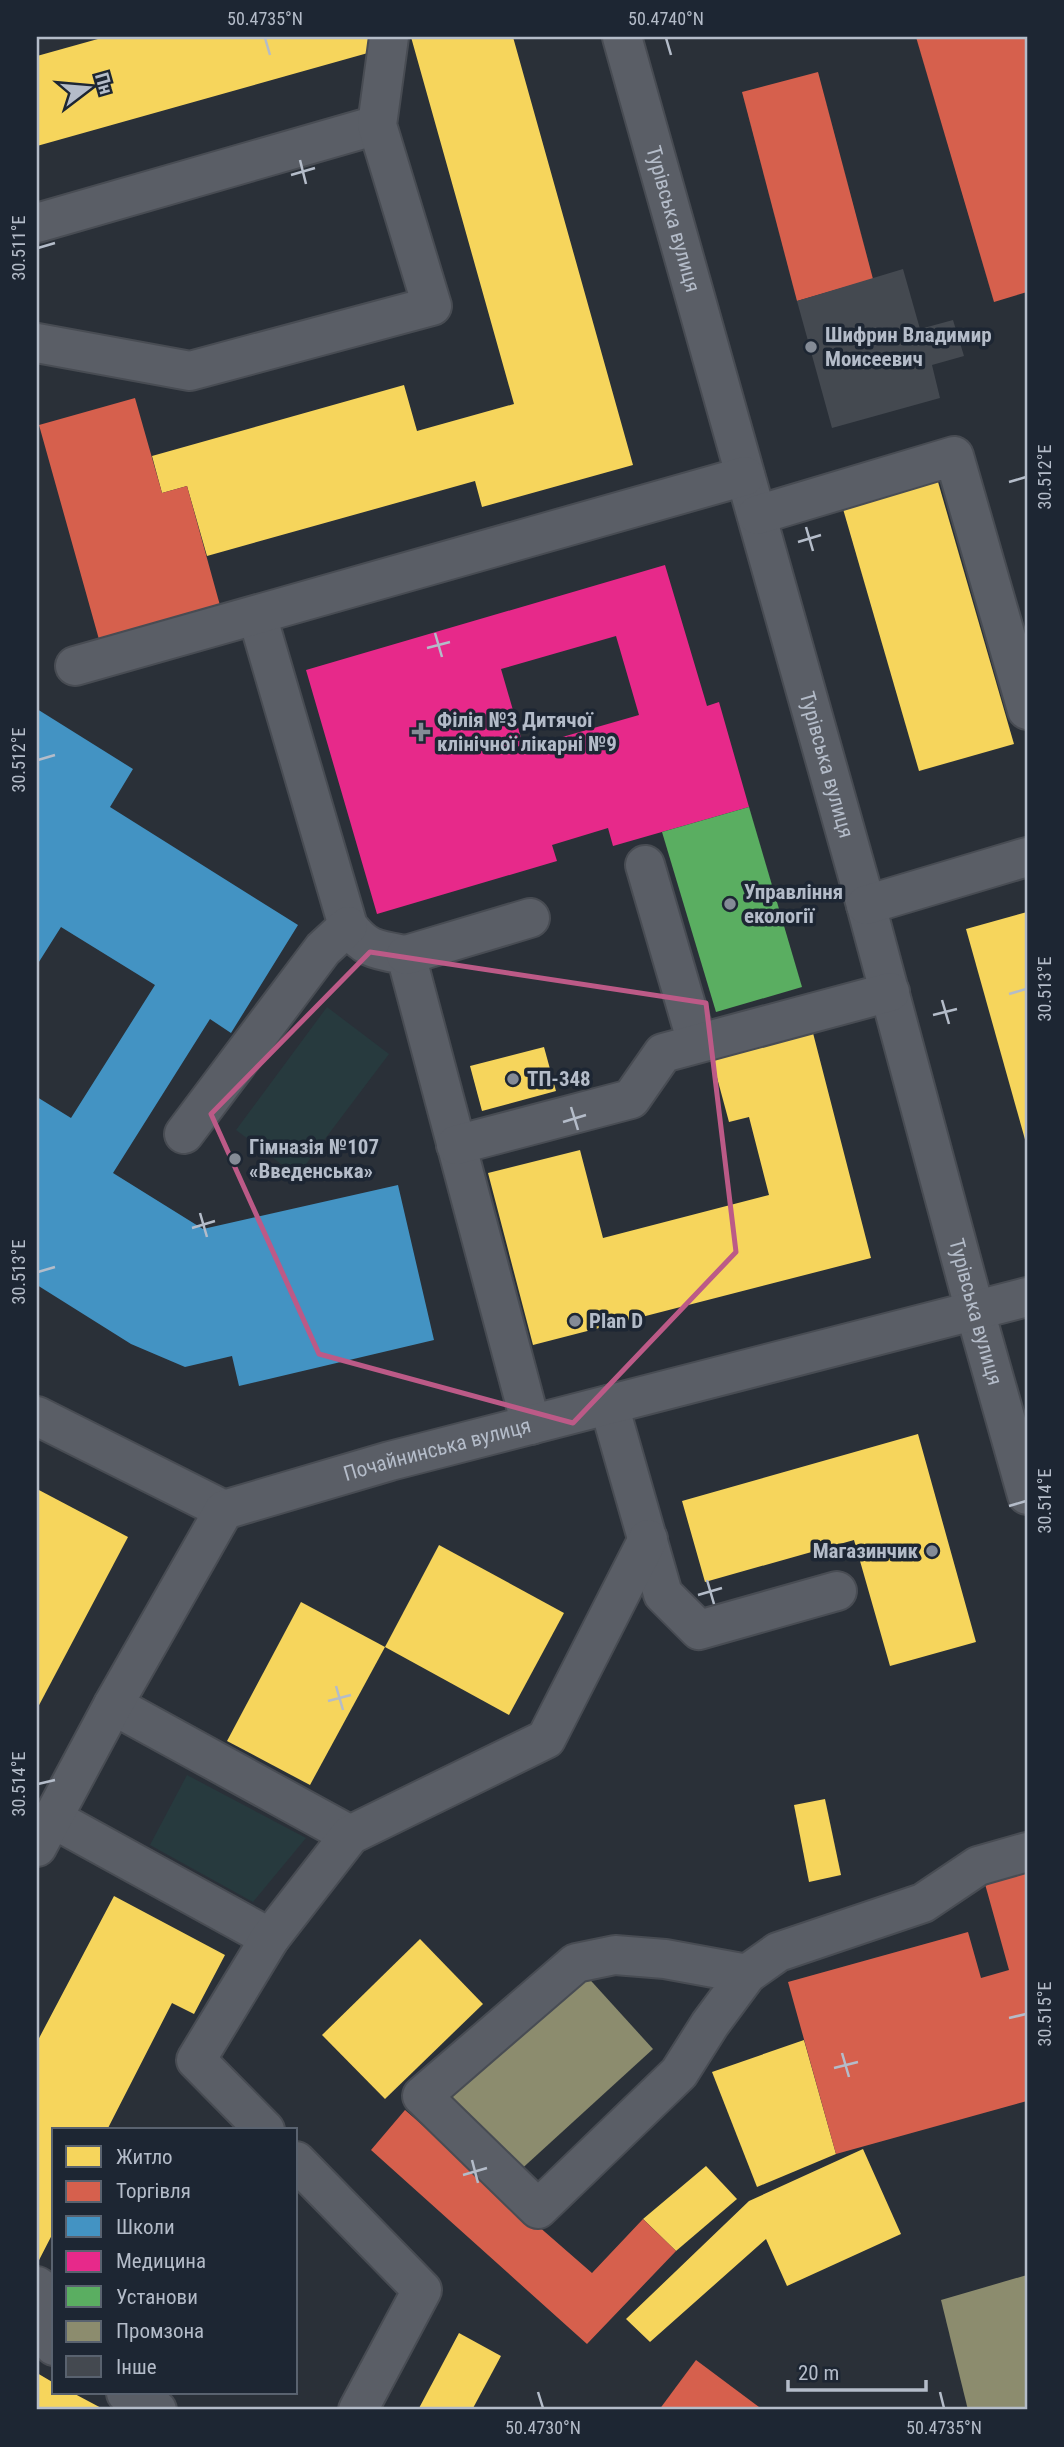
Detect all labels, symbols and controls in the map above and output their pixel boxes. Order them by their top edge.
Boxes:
text: 50.4735°N [227,8,303,29]
text: 50.4740°N [628,8,704,29]
north arrow [52,52,122,122]
text: Пн [90,70,118,97]
street label: Турівська вулиця [641,143,705,295]
text: 30.511°E [8,216,29,280]
place label: Шифрин Владимир Моисеевич [825,323,992,371]
marker: Шифрин Владимир Моисеевич [803,339,819,355]
text: 30.512°E [1034,445,1055,509]
street label: Турівська вулиця [795,689,859,841]
place label: Філія №3 Дитячої клінічної лікарні №9 [437,708,617,756]
marker: Філія №3 Дитячої клінічної лікарні №9 [411,722,431,742]
text: 30.512°E [8,728,29,792]
place label: Управління екології [744,880,843,928]
marker: Управління екології [722,896,738,912]
text: 30.513°E [1034,957,1055,1021]
place label: ТП-348 [527,1067,591,1091]
marker: ТП-348 [505,1071,521,1087]
place label: Гімназія №107 «Введенська» [249,1135,379,1183]
marker: Гімназія №107 «Введенська» [227,1151,243,1167]
street label: Турівська вулиця [944,1236,1007,1388]
text: 30.513°E [8,1240,29,1304]
place label: Plan D [589,1309,643,1333]
marker: Plan D [567,1313,583,1329]
street label: Почайнинська вулиця [341,1413,533,1486]
text: 30.514°E [1034,1469,1055,1533]
place label: Магазинчик [813,1539,918,1563]
marker: Магазинчик [924,1543,940,1559]
text: 30.514°E [8,1752,29,1816]
text: 30.515°E [1034,1982,1055,2046]
legend [52,2128,298,2394]
text: Житло [116,2145,173,2169]
text: Торгівля [116,2179,191,2203]
text: Школи [116,2215,175,2239]
text: Медицина [116,2249,206,2273]
text: Установи [116,2285,198,2309]
text: Промзона [116,2319,204,2343]
scale bar [788,2349,926,2393]
text: Інше [116,2355,157,2379]
text: 20 m [798,2361,839,2385]
text: 50.4730°N [505,2417,581,2438]
text: 50.4735°N [906,2417,982,2438]

